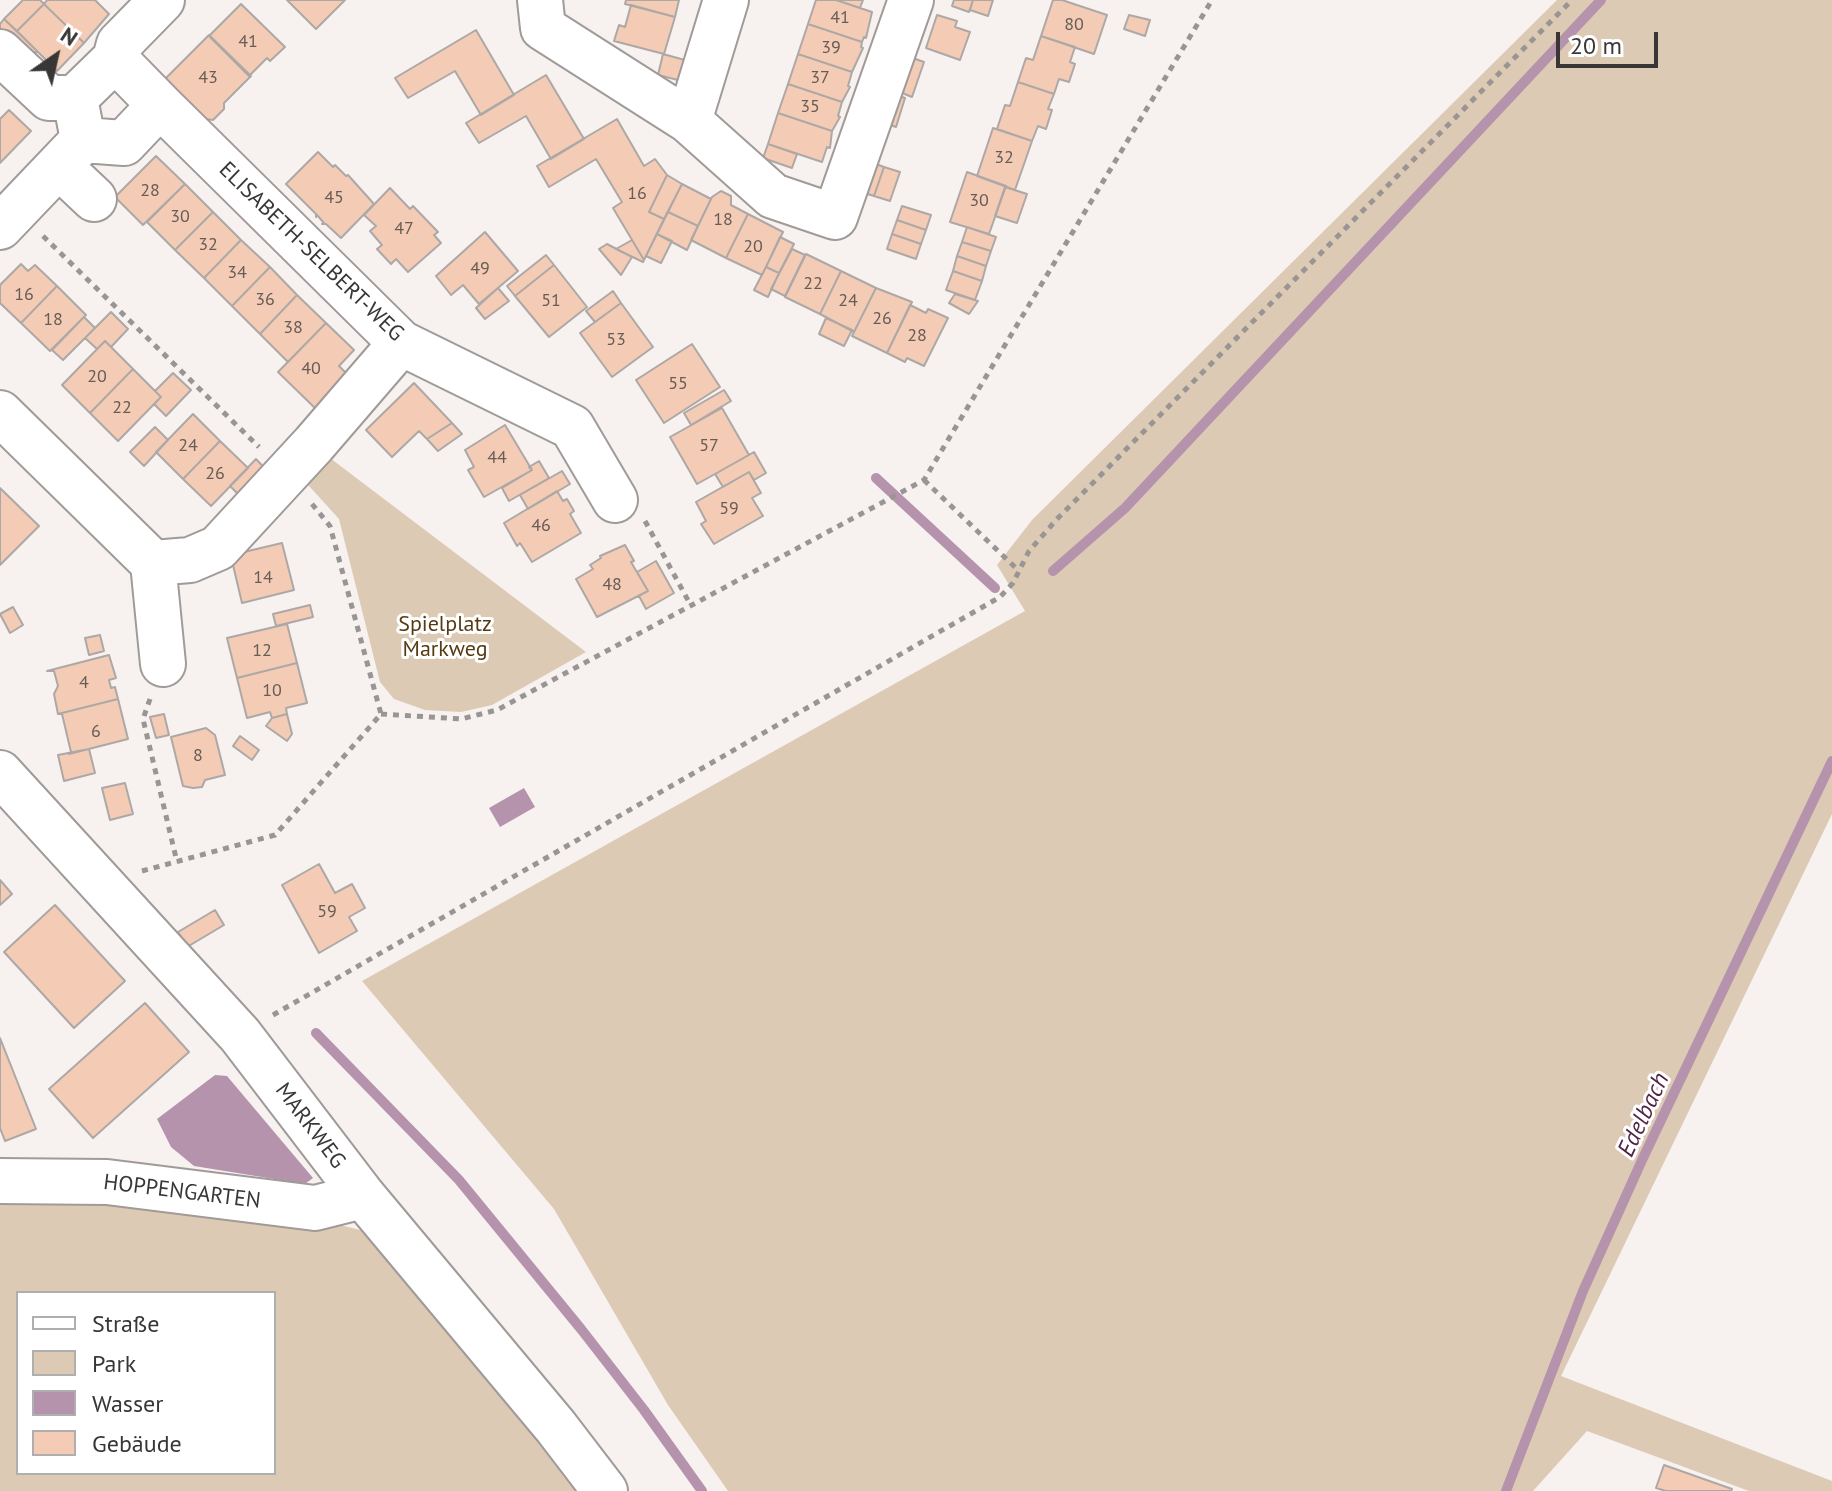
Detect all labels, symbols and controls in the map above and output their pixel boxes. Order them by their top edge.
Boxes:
house number: 41 [830,7,850,29]
house number: 80 [1064,14,1084,36]
north arrow [16,16,96,96]
scale bar [1560,16,1662,66]
text: N [56,20,83,52]
text: 20 m [1570,30,1622,61]
house number: 41 [238,31,258,53]
house number: 39 [821,37,841,59]
house number: 43 [198,67,218,89]
house number: 37 [810,67,830,89]
house number: 35 [800,96,820,118]
house number: 32 [994,147,1014,169]
street label: ELISABETH-SELBERT-WEG [213,157,409,347]
house number: 28 [140,180,160,202]
house number: 16 [627,183,647,205]
house number: 45 [324,187,344,209]
house number: 30 [969,190,989,212]
house number: 30 [170,206,190,228]
house number: 18 [713,209,733,231]
house number: 47 [394,218,414,240]
house number: 32 [198,234,218,256]
house number: 20 [743,236,763,258]
house number: 49 [470,258,490,280]
house number: 34 [227,262,247,284]
house number: 22 [803,273,823,295]
house number: 16 [14,284,34,306]
house number: 36 [255,289,275,311]
house number: 51 [541,290,561,312]
house number: 24 [838,290,858,312]
house number: 26 [872,308,892,330]
house number: 18 [43,309,63,331]
house number: 38 [283,317,303,339]
house number: 28 [907,325,927,347]
house number: 53 [606,329,626,351]
house number: 40 [301,358,321,380]
house number: 20 [87,366,107,388]
house number: 55 [668,373,688,395]
house number: 22 [112,397,132,419]
house number: 24 [178,435,198,457]
house number: 57 [699,435,719,457]
house number: 44 [487,447,507,469]
house number: 26 [205,463,225,485]
house number: 59 [719,498,739,520]
house number: 46 [531,515,551,537]
house number: 14 [253,567,273,589]
house number: 48 [602,574,622,596]
park label: Spielplatz Markweg [398,612,492,664]
house number: 12 [252,640,272,662]
house number: 4 [79,672,89,694]
house number: 10 [262,680,282,702]
house number: 6 [91,721,101,743]
house number: 8 [193,745,203,767]
house number: 59 [317,901,337,923]
water label: Edelbach [1612,1069,1676,1161]
street label: MARKWEG [269,1078,351,1174]
street label: HOPPENGARTEN [102,1169,262,1215]
legend [16,1291,276,1475]
text: Straße [92,1308,159,1339]
text: Park [92,1348,136,1379]
text: Wasser [92,1388,163,1419]
text: Gebäude [92,1428,182,1459]

